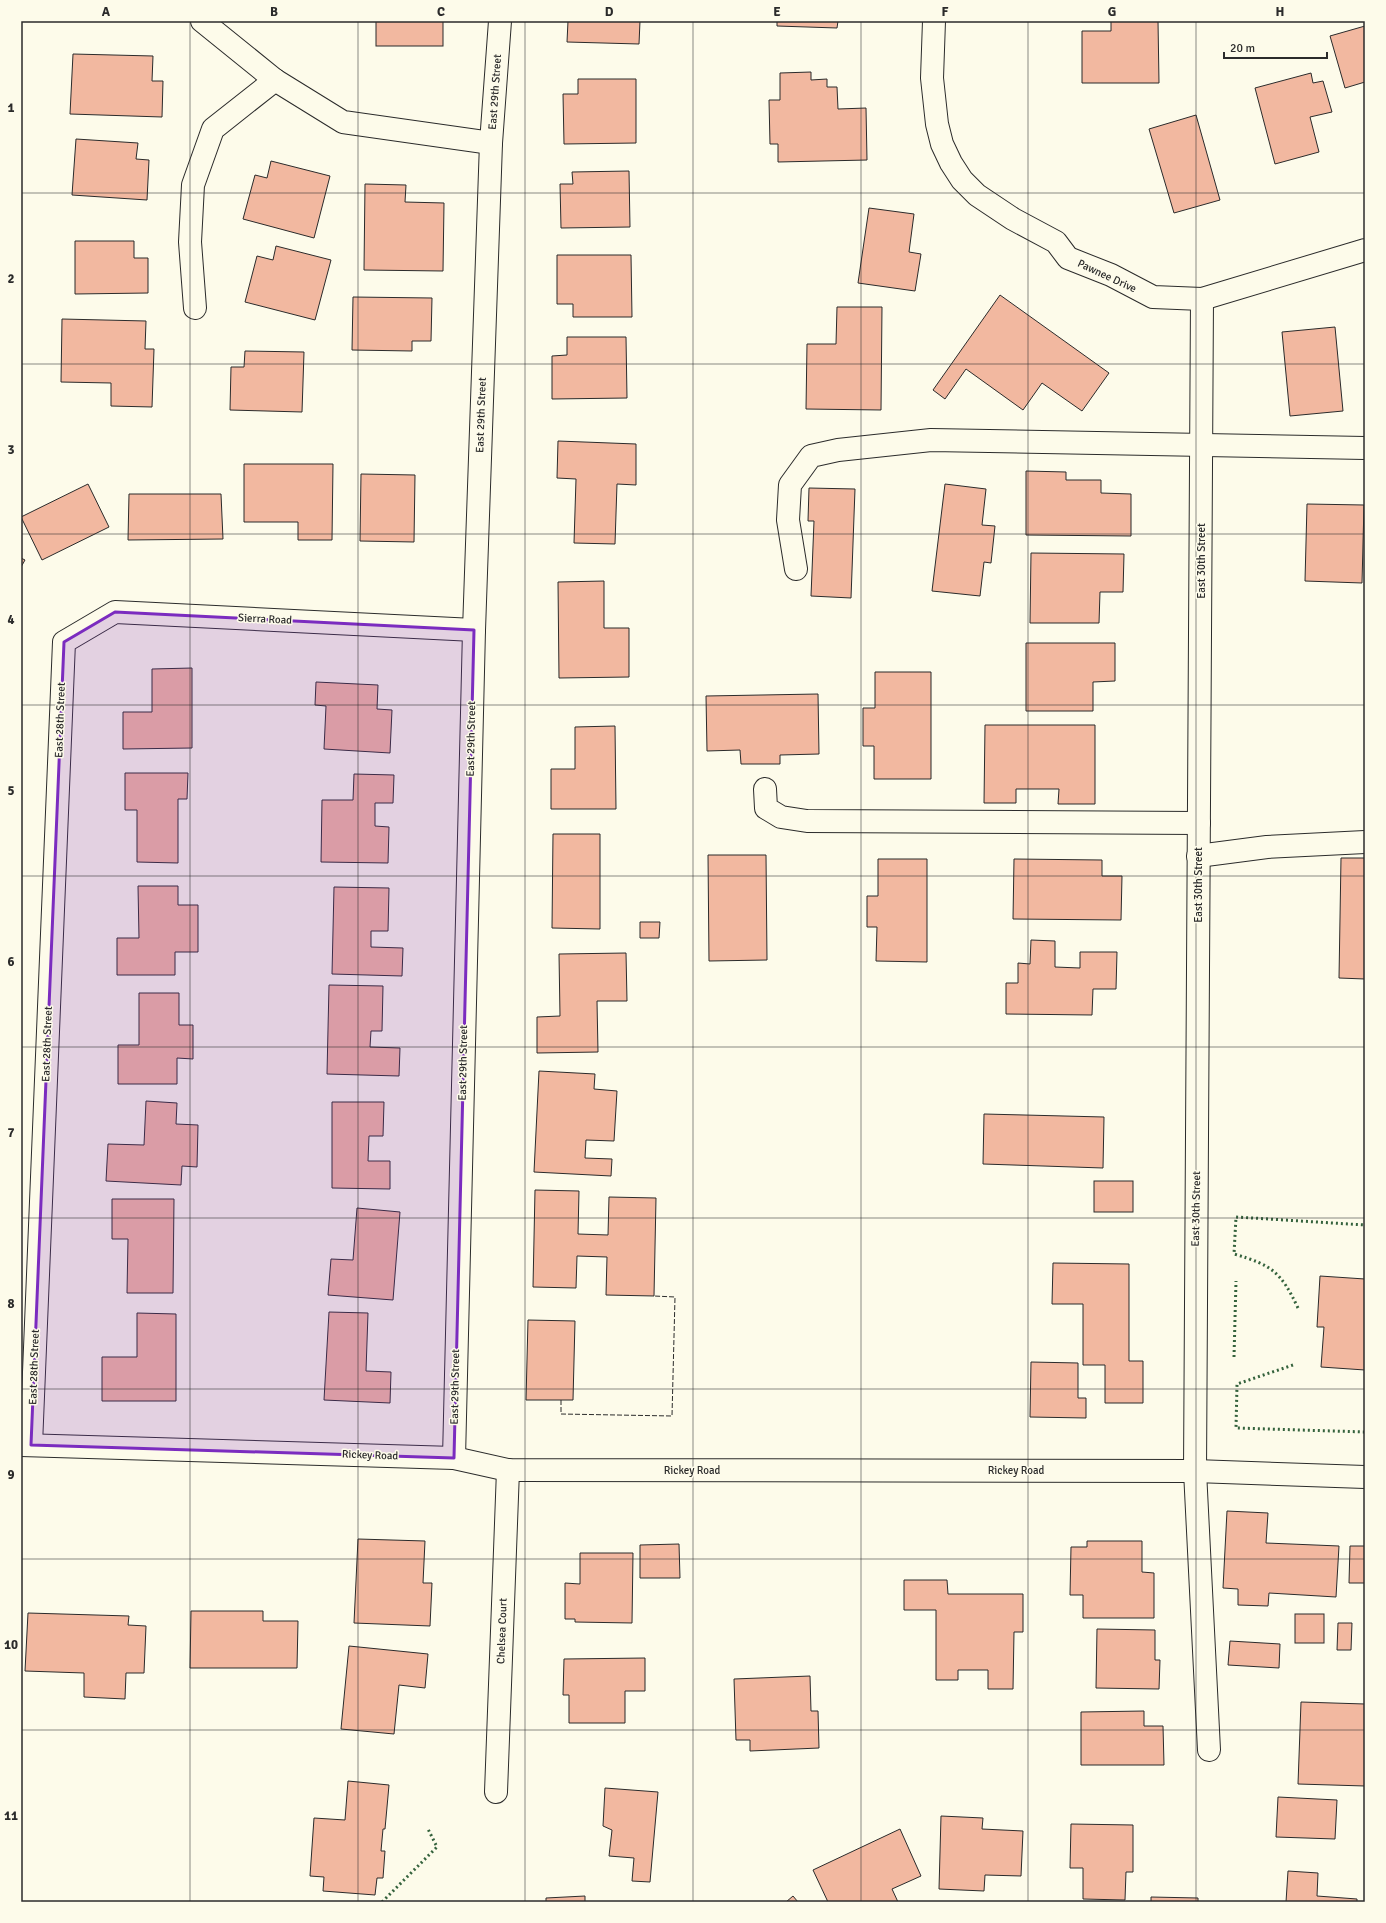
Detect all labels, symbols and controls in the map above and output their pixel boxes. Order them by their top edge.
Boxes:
text: A [102,4,111,20]
text: B [270,4,278,20]
text: C [437,4,445,20]
text: D [605,4,614,20]
text: E [773,4,781,20]
text: F [942,4,949,20]
text: G [1108,4,1116,20]
text: H [1276,4,1284,20]
scale bar [1224,34,1327,60]
text: 20 m [1230,41,1255,56]
street label: East 29th Street [486,54,504,130]
text: 1 [7,100,15,116]
street label: Pawnee Drive [1076,257,1138,295]
text: 2 [7,271,15,287]
street label: East 29th Street [473,377,489,453]
text: 3 [7,442,15,458]
street label: East 30th Street [1195,523,1208,599]
street label: Sierra Road [238,611,293,627]
text: 4 [7,612,15,628]
street label: East 28th Street [52,682,68,758]
street label: East 29th Street [464,701,478,777]
text: 5 [7,783,15,799]
street label: East 30th Street [1192,847,1205,923]
text: 6 [7,954,15,970]
street label: East 28th Street [39,1006,55,1082]
street label: East 29th Street [456,1025,470,1101]
text: 7 [7,1125,15,1141]
street label: East 30th Street [1189,1171,1203,1247]
text: 8 [7,1296,15,1312]
street label: East 28th Street [26,1329,42,1405]
street label: East 29th Street [448,1349,462,1425]
street label: Rickey Road [342,1448,399,1462]
street label: Rickey Road [664,1464,720,1477]
street label: Rickey Road [988,1464,1044,1477]
text: 9 [7,1467,15,1483]
street label: Chelsea Court [494,1598,510,1664]
text: 10 [4,1637,18,1653]
text: 11 [4,1808,18,1824]

